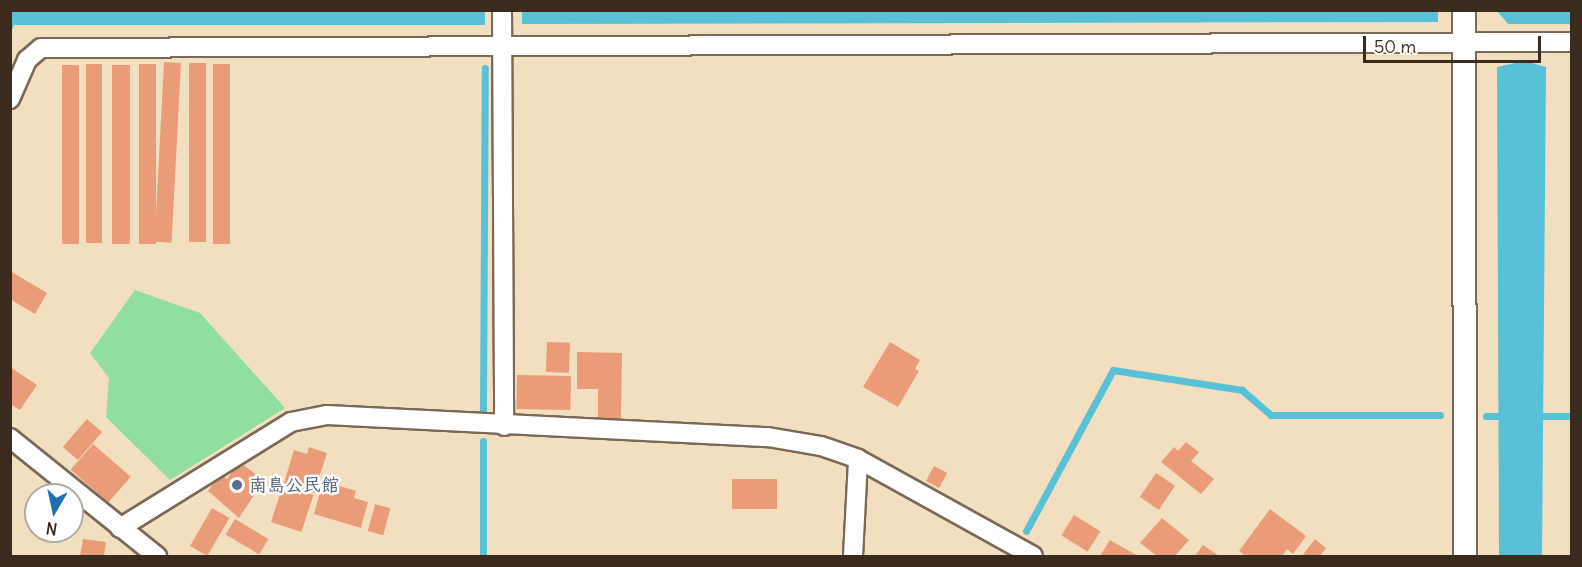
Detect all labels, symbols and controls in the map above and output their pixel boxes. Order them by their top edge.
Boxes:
scale bar [1366,24,1544,62]
text: 50 m [1374,35,1416,58]
place label: 南島公民館 [249,474,339,496]
marker: 南島公民館 [230,478,244,492]
north arrow [24,483,84,543]
text: N [44,518,59,540]

